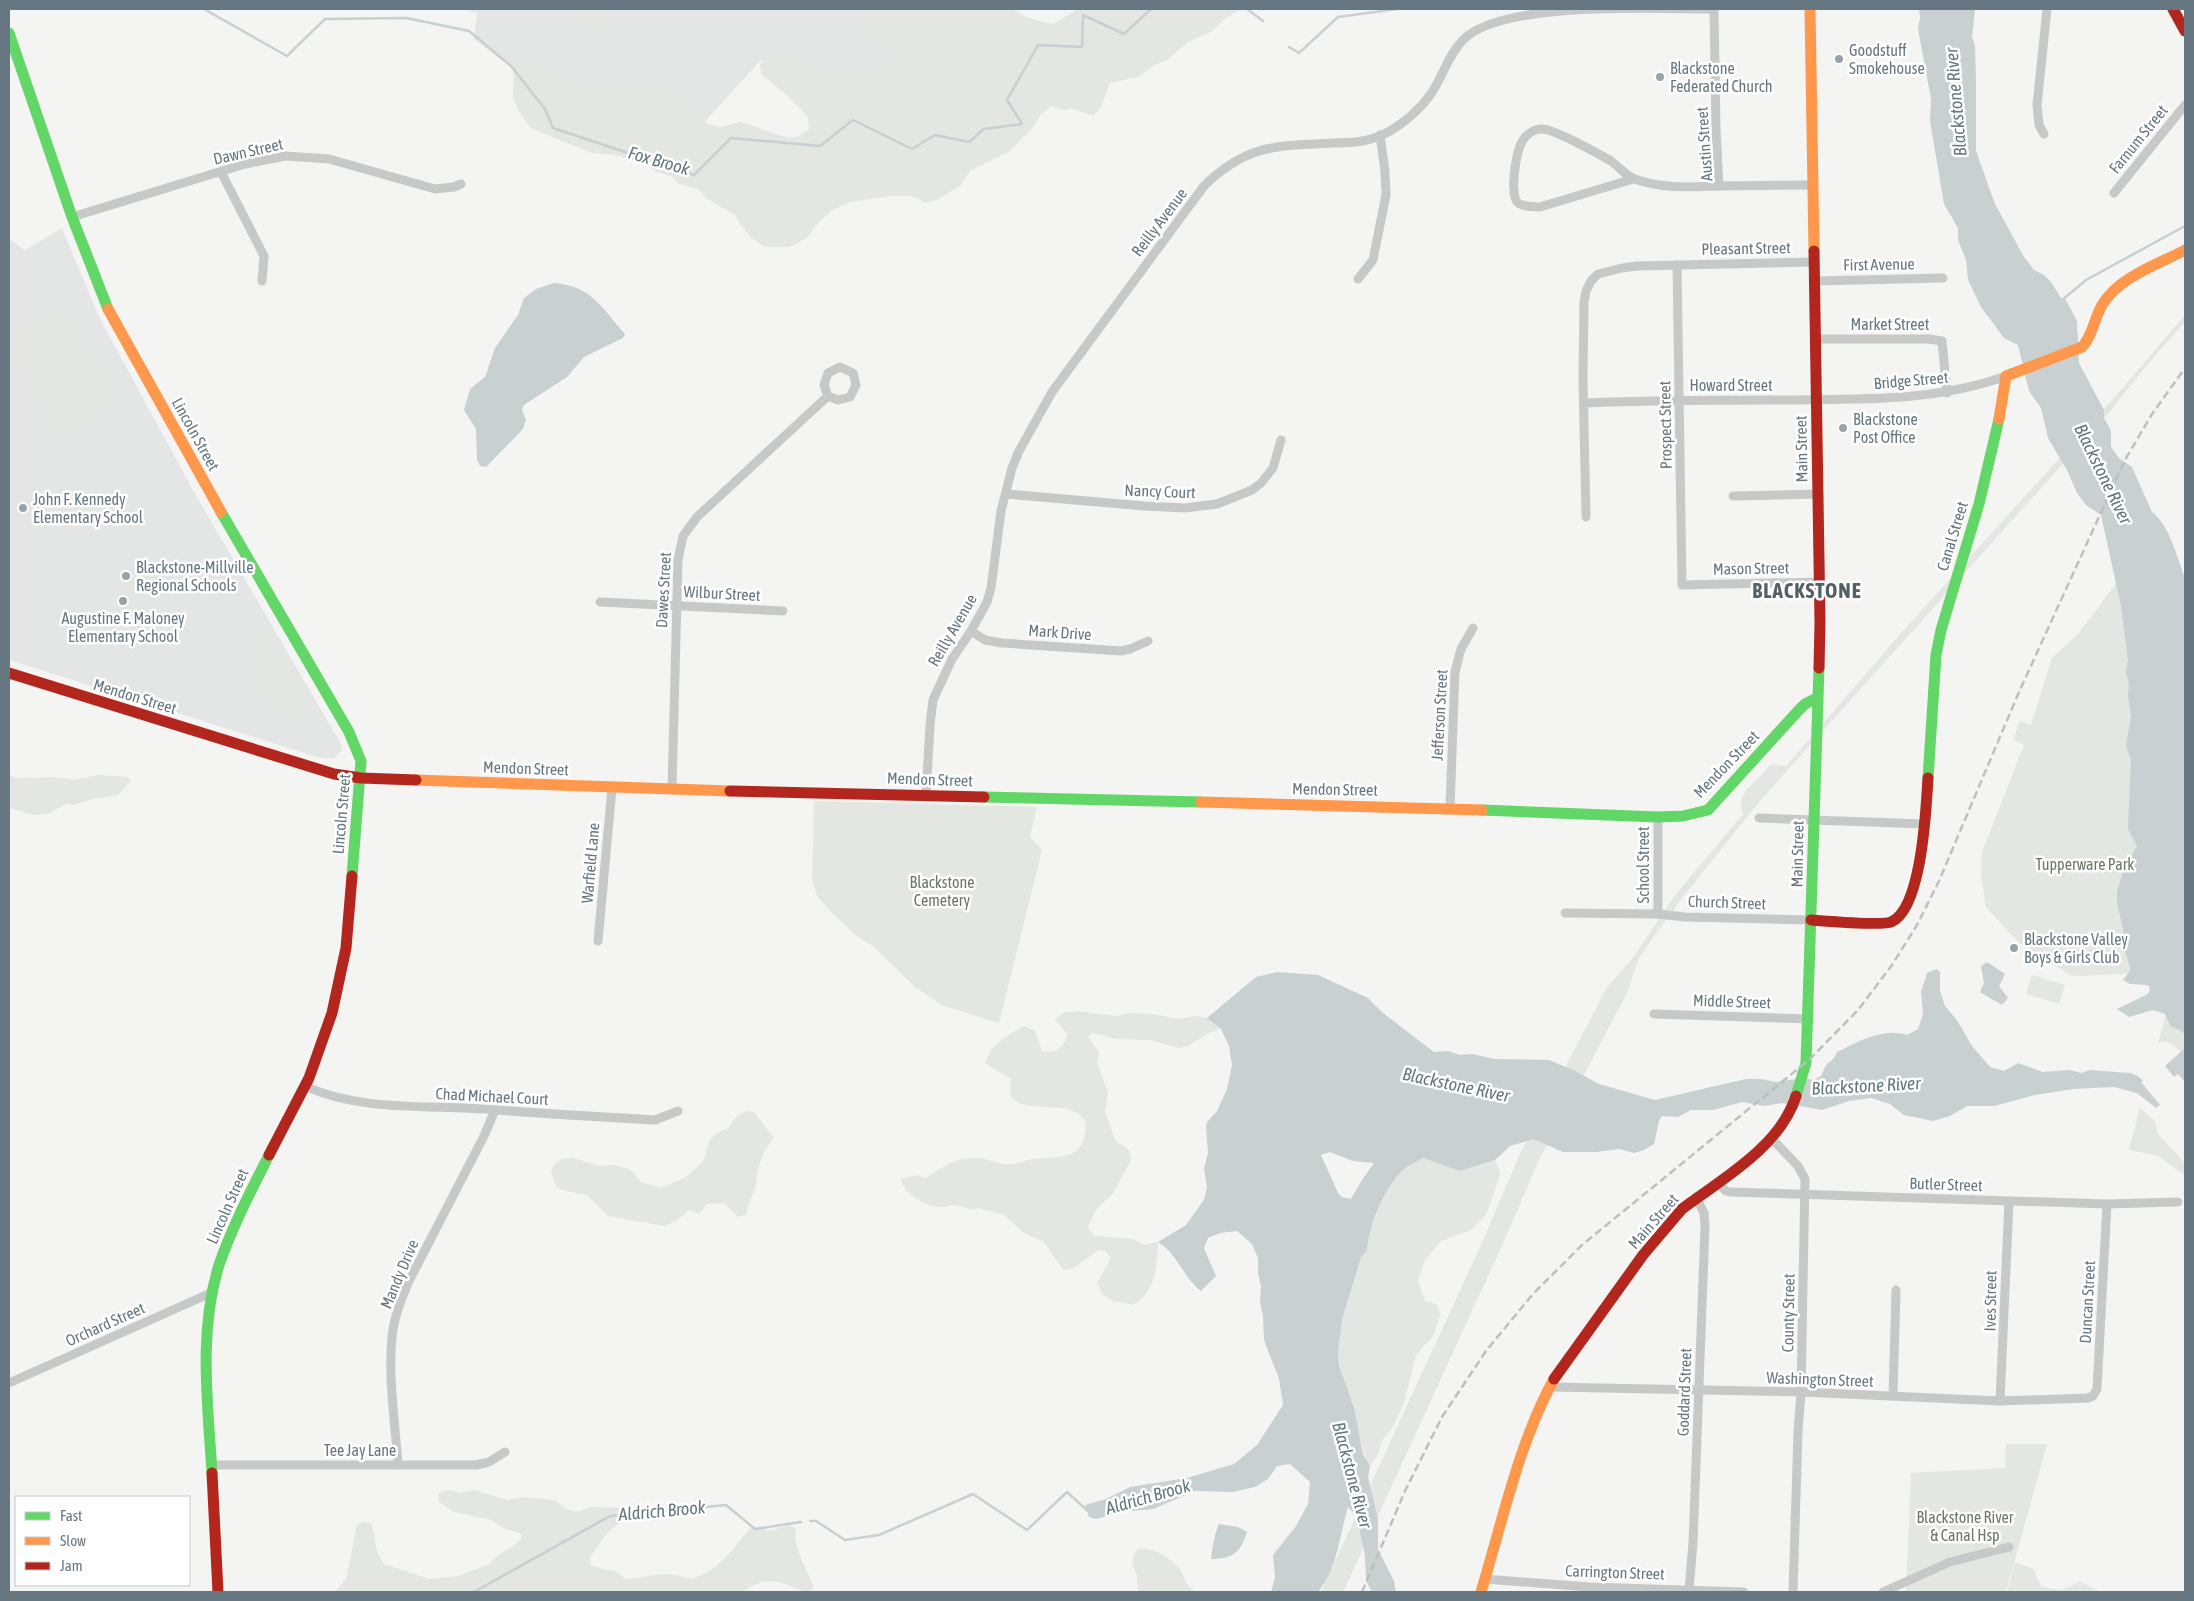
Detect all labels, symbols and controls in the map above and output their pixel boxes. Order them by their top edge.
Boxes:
place label: Goodstuff Smokehouse [1849,41,1925,77]
water label: Blackstone River [1940,46,1971,157]
marker: Goodstuff Smokehouse [1833,53,1845,65]
place label: Blackstone Federated Church [1670,59,1773,95]
marker: Blackstone Federated Church [1654,71,1666,83]
street label: Farnum Street [2105,101,2171,177]
street label: Austin Street [1692,106,1716,182]
street label: Dawn Street [211,134,285,168]
water label: Fox Brook [626,142,693,180]
street label: Reilly Avenue [1128,185,1191,260]
street label: Pleasant Street [1701,238,1791,258]
street label: First Avenue [1843,254,1915,274]
street label: Market Street [1851,315,1930,333]
street label: Bridge Street [1873,368,1949,393]
street label: Howard Street [1689,376,1773,394]
street label: Prospect Street [1655,380,1676,469]
street label: Lincoln Street [169,394,224,474]
place label: Blackstone Post Office [1853,410,1918,446]
street label: Main Street [1791,415,1811,483]
water label: Blackstone River [2070,420,2137,528]
marker: Blackstone Post Office [1837,422,1849,434]
street label: Nancy Court [1124,481,1196,502]
place label: John F. Kennedy Elementary School [33,490,144,527]
street label: Canal Street [1933,499,1971,573]
marker: John F. Kennedy Elementary School [17,502,29,514]
street label: Dawes Street [652,551,674,628]
place label: Blackstone-Millville Regional Schools [136,558,253,595]
street label: Mason Street [1713,558,1790,578]
marker: Blackstone-Millville Regional Schools [120,570,132,582]
district label: BLACKSTONE [1752,578,1862,602]
street label: Wilbur Street [683,582,761,604]
street label: Reilly Avenue [924,591,981,670]
marker: Augustine F. Maloney Elementary School [117,595,129,607]
place label: Augustine F. Maloney Elementary School [61,609,185,646]
street label: Mark Drive [1028,621,1092,643]
street label: Jefferson Street [1428,669,1450,761]
street label: Mendon Street [91,675,179,717]
street label: Mendon Street [1690,727,1763,801]
street label: Mendon Street [483,758,570,779]
street label: Mendon Street [887,769,974,790]
street label: Lincoln Street [329,773,354,855]
street label: Mendon Street [1292,779,1378,799]
street label: Main Street [1787,820,1807,888]
street label: Warfield Lane [578,822,602,904]
street label: School Street [1634,826,1652,903]
park label: Tupperware Park [2036,855,2134,874]
park label: Blackstone Cemetery [910,873,974,910]
street label: Church Street [1688,892,1767,912]
place label: Blackstone Valley Boys & Girls Club [2024,930,2128,967]
marker: Blackstone Valley Boys & Girls Club [2008,942,2020,954]
street label: Middle Street [1693,991,1772,1011]
water label: Blackstone River [1401,1063,1512,1106]
water label: Blackstone River [1811,1072,1922,1099]
street label: Chad Michael Court [435,1084,549,1108]
street label: Lincoln Street [202,1165,252,1246]
street label: Butler Street [1909,1174,1983,1194]
street label: Main Street [1624,1190,1682,1252]
street label: Mandy Drive [376,1237,423,1312]
street label: Duncan Street [2076,1260,2098,1344]
street label: Ives Street [1980,1270,2000,1332]
street label: County Street [1778,1273,1799,1353]
street label: Orchard Street [63,1298,148,1349]
street label: Goddard Street [1673,1347,1695,1436]
street label: Washington Street [1766,1368,1874,1391]
water label: Blackstone River [1328,1419,1377,1531]
street label: Tee Jay Lane [324,1441,396,1460]
water label: Aldrich Brook [1102,1474,1194,1519]
legend [15,1496,190,1586]
water label: Aldrich Brook [617,1496,707,1525]
text: Fast [60,1507,82,1524]
park label: Blackstone River & Canal Hsp [1916,1508,2014,1545]
text: Slow [60,1532,86,1549]
text: Jam [60,1557,83,1574]
street label: Carrington Street [1565,1561,1665,1584]

